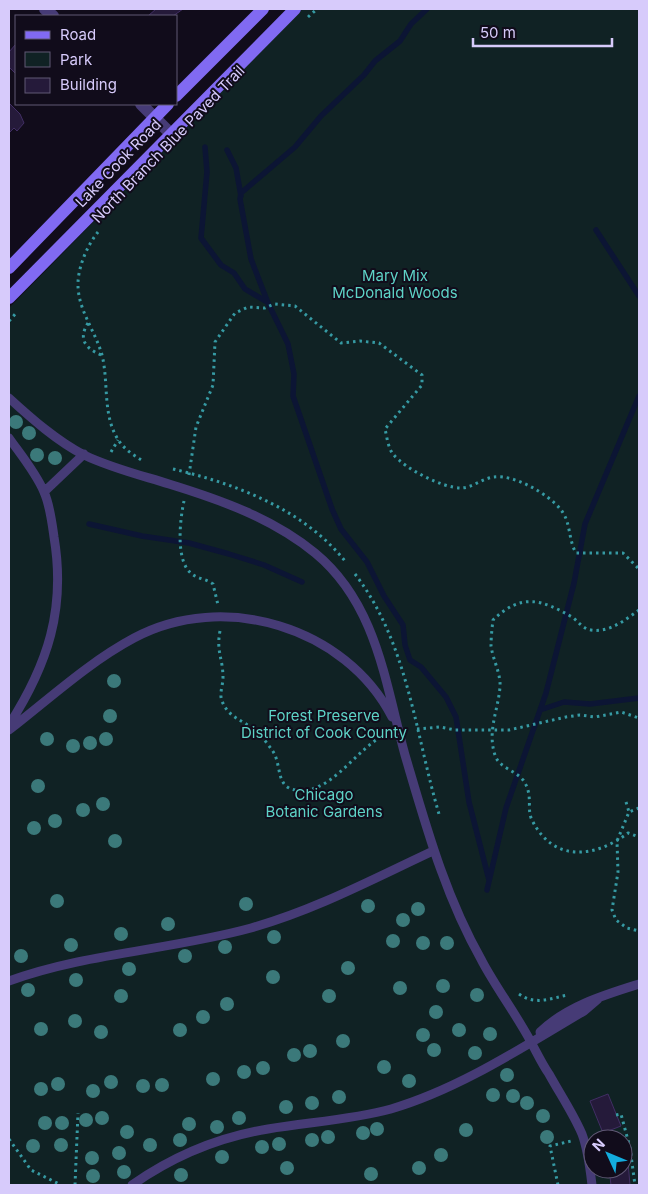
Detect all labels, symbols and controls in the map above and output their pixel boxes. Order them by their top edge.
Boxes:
legend [15,15,178,105]
scale bar [473,15,612,47]
text: 50 m [480,23,516,42]
text: Road [60,25,96,44]
text: Park [60,50,93,69]
street label: North Branch Blue Paved Trail [87,61,249,227]
text: Building [60,75,117,94]
street label: Lake Cook Road [71,115,165,211]
park label: Mary Mix McDonald Woods [332,266,458,302]
park label: Forest Preserve District of Cook County [241,706,408,742]
park label: Chicago Botanic Gardens [265,785,383,821]
north arrow [583,1129,633,1179]
text: N [588,1135,608,1154]

